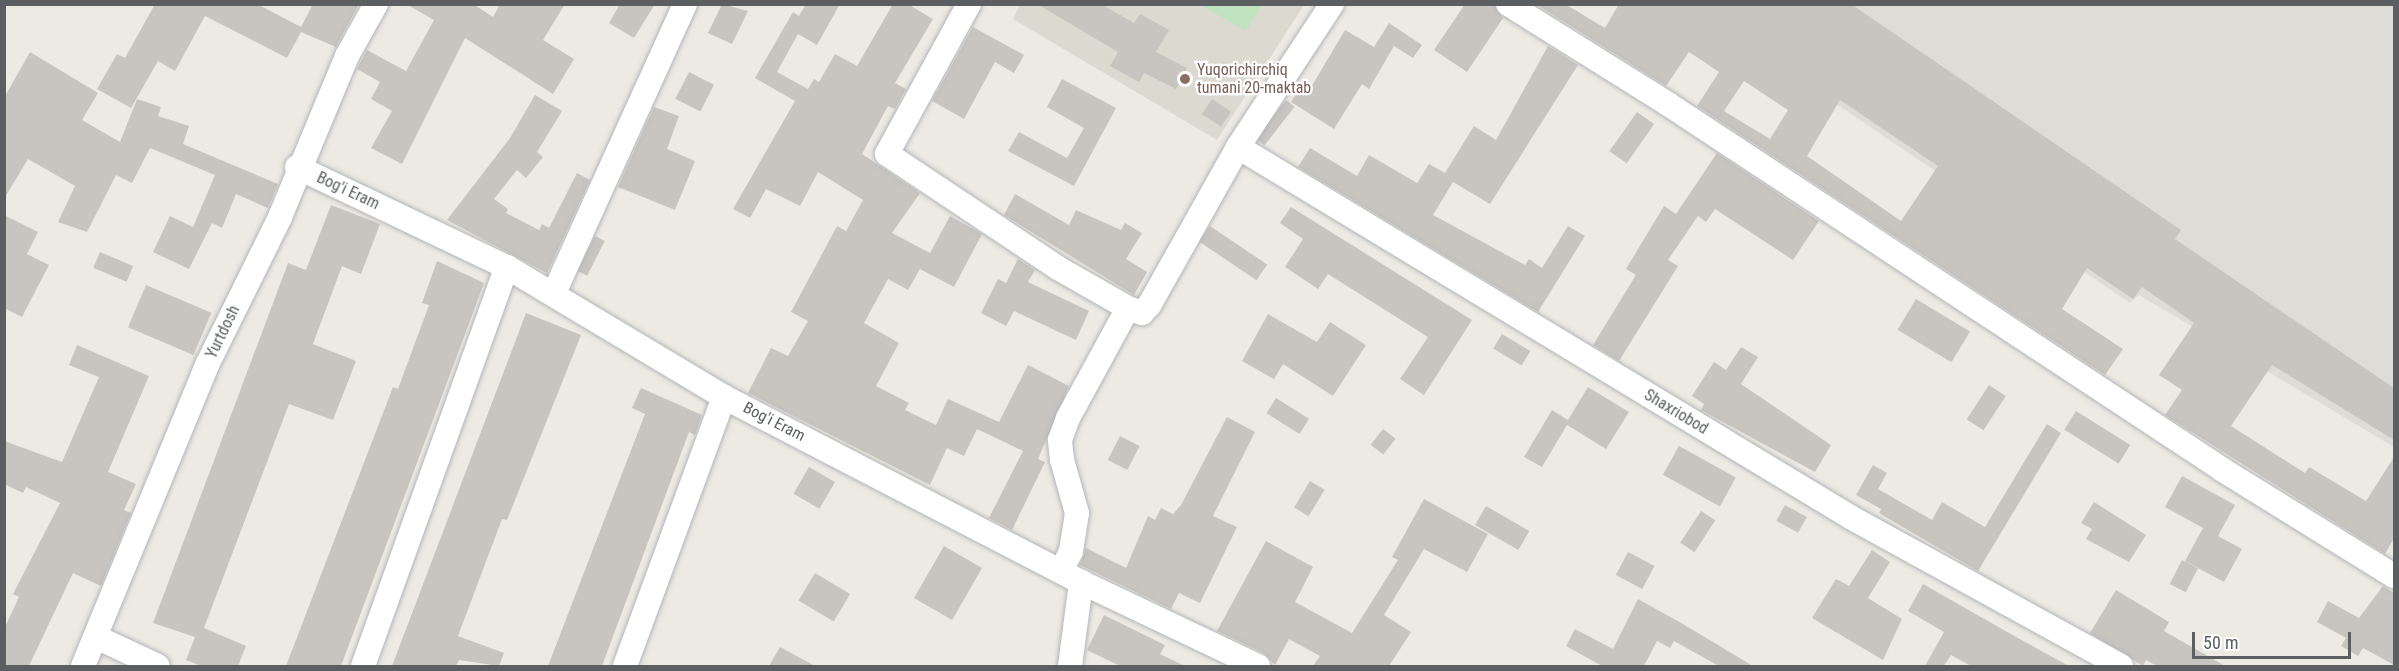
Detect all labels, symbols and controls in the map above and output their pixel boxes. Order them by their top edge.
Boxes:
place label: Yuqorichirchiq tumani 20-maktab [1197,60,1311,98]
marker: Yuqorichirchiq tumani 20-maktab [1178,72,1192,86]
street label: Bog'i Eram [314,168,382,214]
street label: Yurtdosh [202,302,244,362]
street label: Shaxriobod [1641,385,1711,439]
street label: Bog'i Eram [740,398,808,446]
scale bar [2195,620,2354,658]
text: 50 m [2203,632,2238,653]

